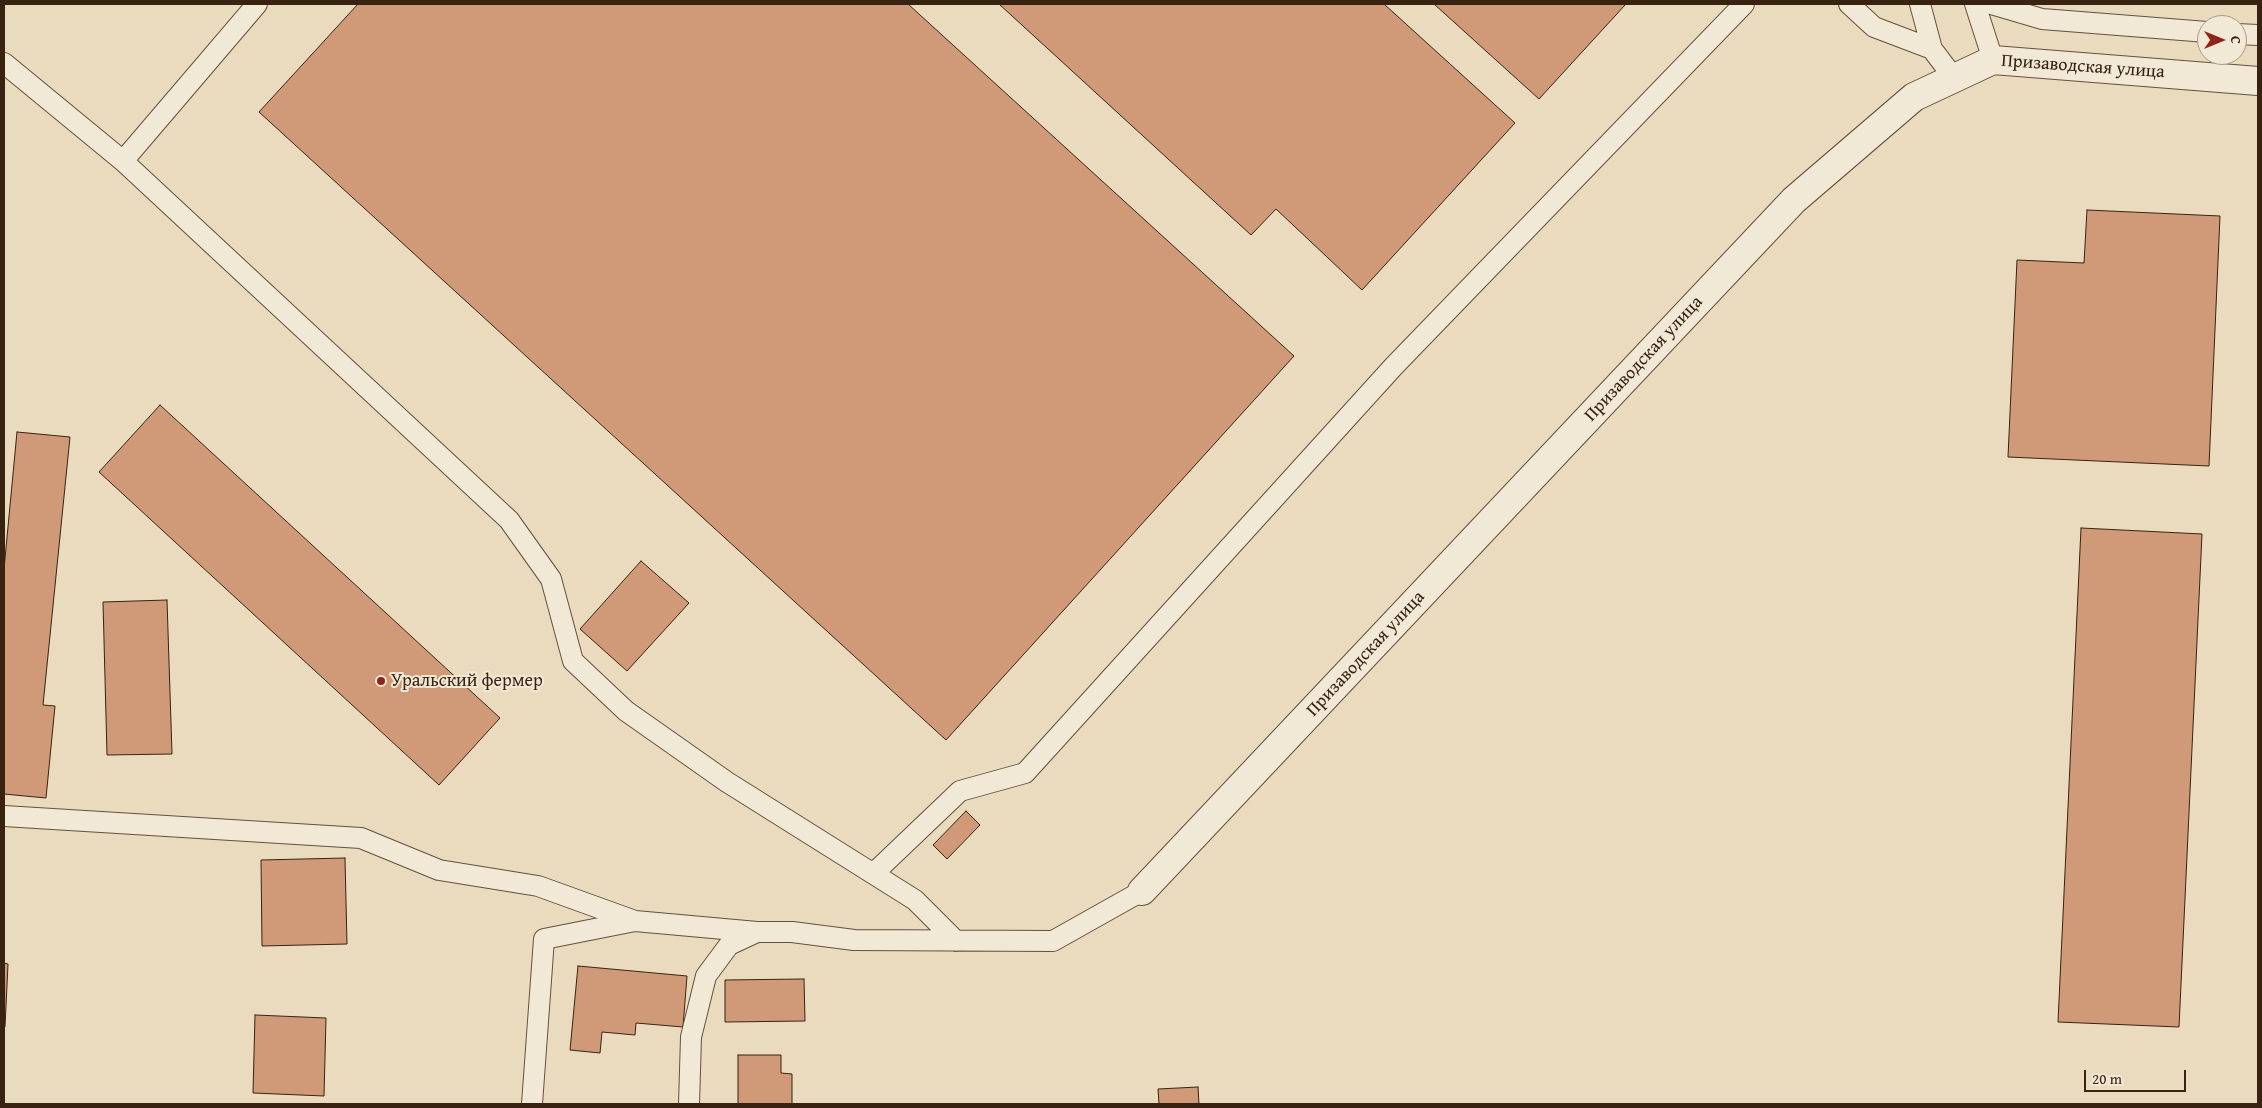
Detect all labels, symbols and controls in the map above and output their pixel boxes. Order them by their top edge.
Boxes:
north arrow [2197,15,2247,65]
text: С [2226,36,2246,44]
street label: Призаводская улица [2001,51,2165,83]
street label: Призаводская улица [1580,292,1708,426]
street label: Призаводская улица [1302,587,1430,721]
place label: Уральский фермер [391,670,543,692]
marker: Уральский фермер [375,675,387,687]
scale bar [2087,1060,2190,1092]
text: 20 m [2092,1068,2122,1089]

